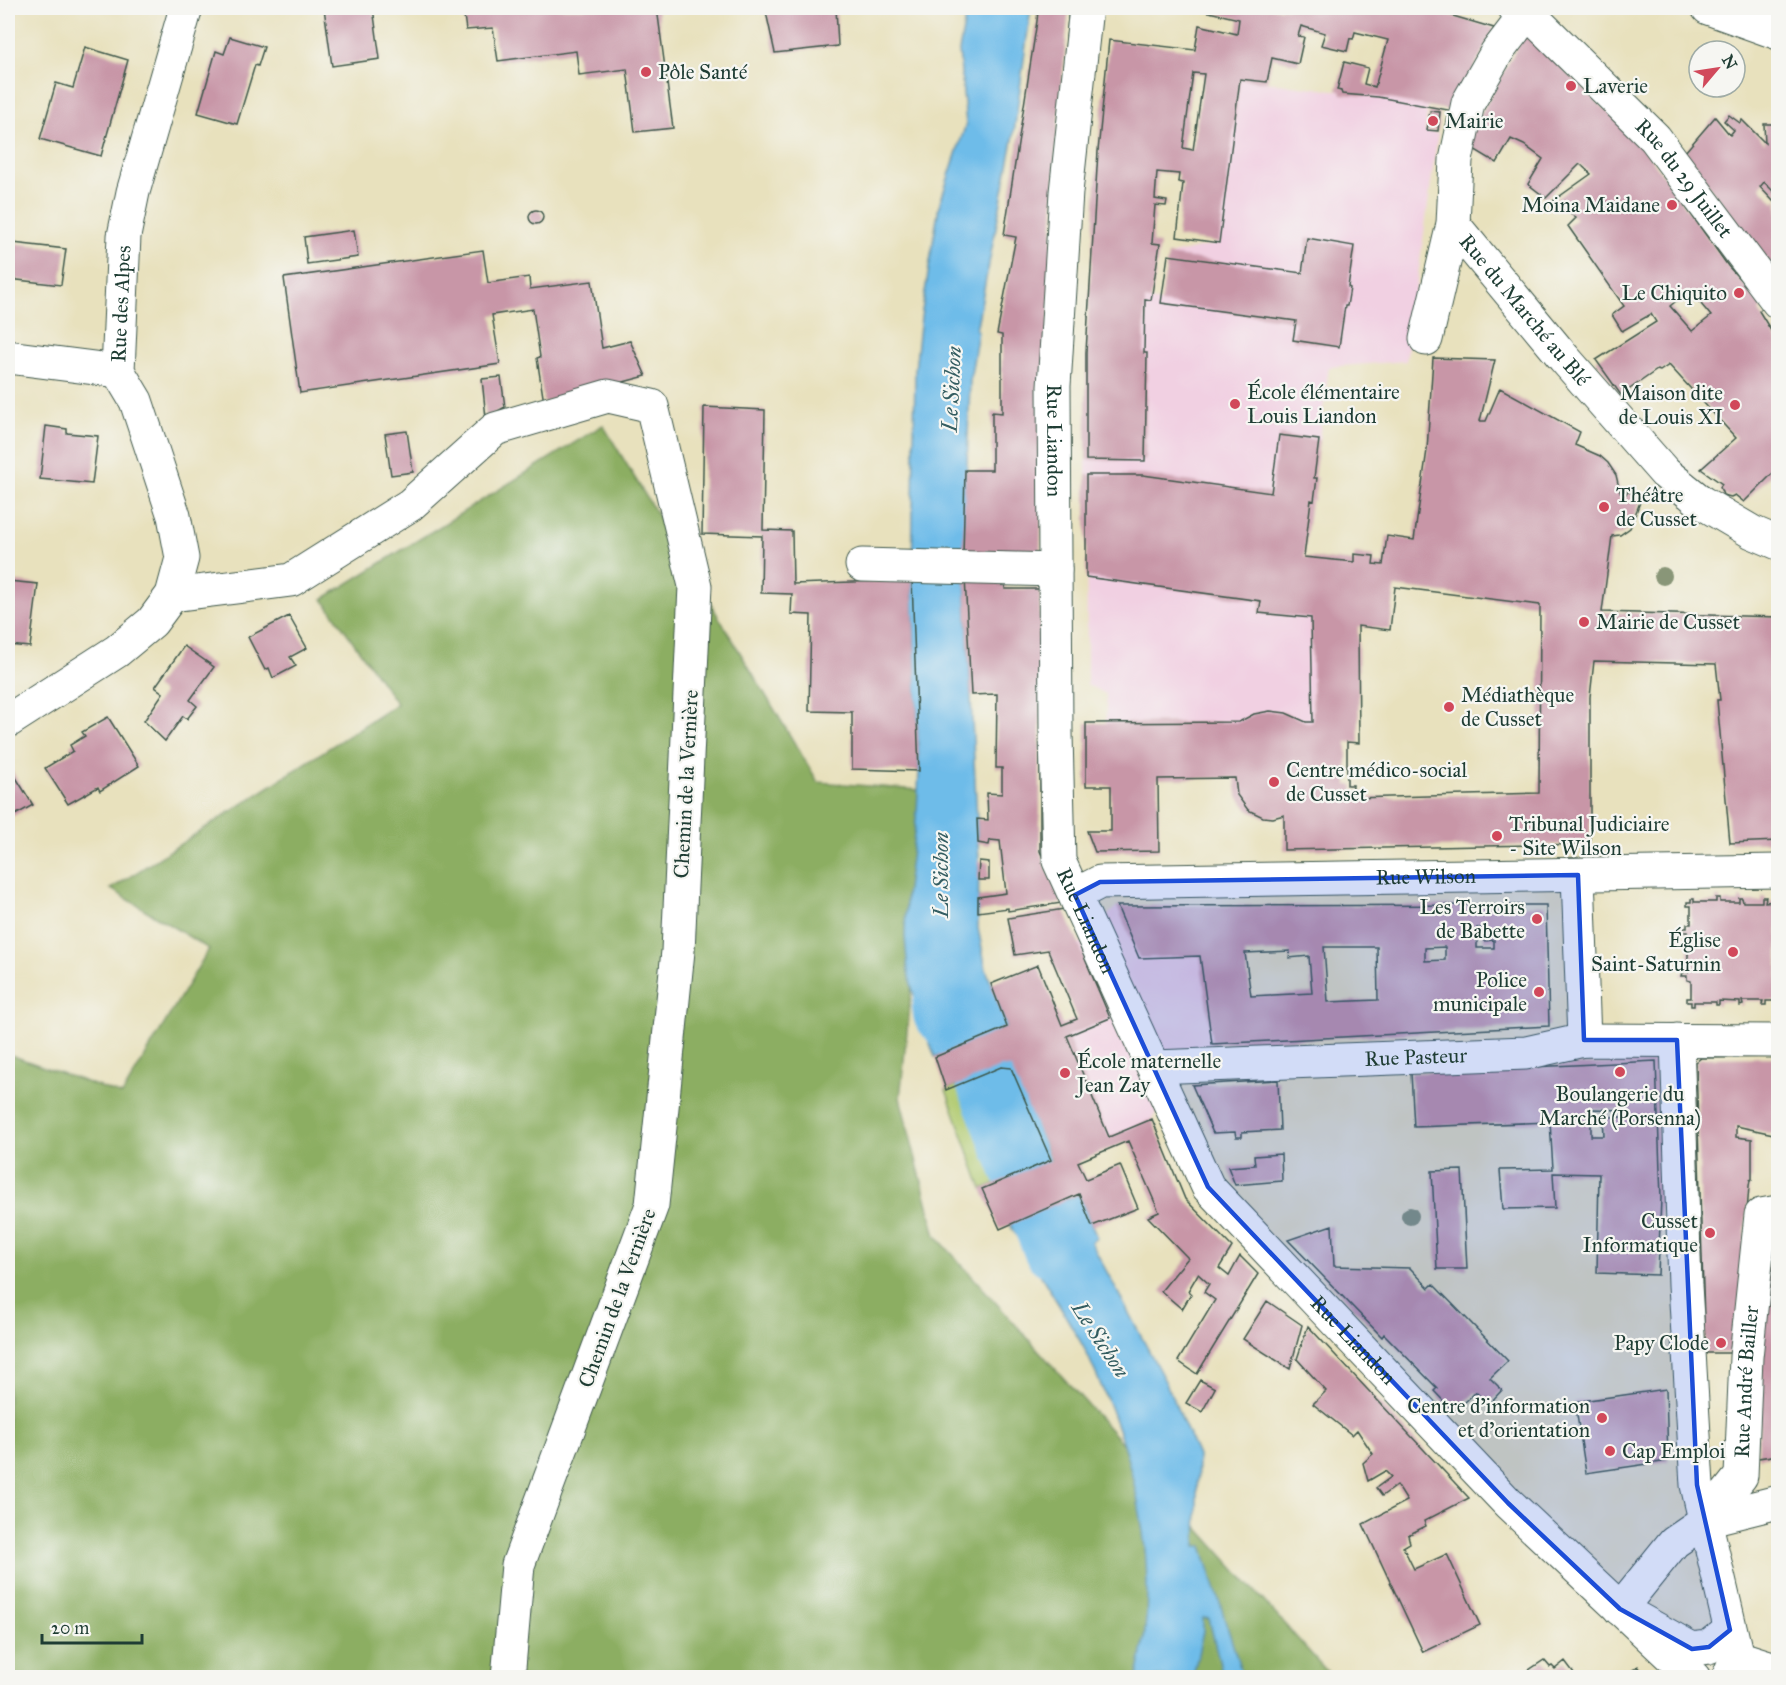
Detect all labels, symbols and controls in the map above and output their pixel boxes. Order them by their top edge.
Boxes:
north arrow [1687,39,1747,99]
text: N [1718,51,1741,73]
place label: Pôle Santé [658,59,748,85]
marker: Pôle Santé [639,65,653,79]
place label: Laverie [1583,73,1648,99]
marker: Laverie [1564,79,1578,93]
place label: Mairie [1445,108,1504,134]
street label: Rue du 29 Juillet [1630,113,1739,244]
marker: Mairie [1426,114,1440,128]
place label: Moina Maidane [1522,192,1660,218]
marker: Moina Maidane [1665,198,1679,212]
street label: Rue du Marché au Blé [1454,229,1596,392]
street label: Rue des Alpes [105,245,137,363]
place label: Le Chiquito [1621,280,1727,306]
marker: Le Chiquito [1732,286,1746,300]
water label: Le Sichon [936,345,967,434]
place label: École élémentaire Louis Liandon [1247,378,1400,429]
place label: Maison dite de Louis XI [1618,380,1723,430]
street label: Rue Liandon [1041,384,1068,497]
marker: École élémentaire Louis Liandon [1228,397,1242,411]
marker: Maison dite de Louis XI [1728,398,1742,412]
place label: Théâtre de Cusset [1616,482,1697,532]
marker: Théâtre de Cusset [1597,500,1611,514]
place label: Mairie de Cusset [1596,609,1740,635]
marker: Mairie de Cusset [1577,615,1591,629]
place label: Médiathèque de Cusset [1461,682,1574,732]
street label: Chemin de la Vernière [668,689,704,879]
marker: Médiathèque de Cusset [1442,700,1456,714]
place label: Centre médico-social de Cusset [1286,757,1467,807]
marker: Centre médico-social de Cusset [1267,775,1281,789]
place label: Tribunal Judiciaire - Site Wilson [1509,811,1670,861]
marker: Tribunal Judiciaire - Site Wilson [1490,829,1504,843]
water label: Le Sichon [927,832,954,919]
street label: Rue Wilson [1375,863,1476,891]
street label: Rue Liandon [1051,864,1122,978]
place label: Les Terroirs de Babette [1419,894,1525,944]
marker: Les Terroirs de Babette [1530,912,1544,926]
place label: Église Saint-Saturnin [1591,926,1721,977]
marker: Église Saint-Saturnin [1726,945,1740,959]
place label: Police municipale [1433,967,1527,1017]
marker: Police municipale [1532,985,1546,999]
street label: Rue Pasteur [1364,1042,1468,1072]
place label: École maternelle Jean Zay [1075,1047,1221,1098]
marker: Boulangerie du Marché (Porsenna) [1613,1065,1627,1079]
marker: École maternelle Jean Zay [1058,1066,1072,1080]
place label: Boulangerie du Marché (Porsenna) [1539,1081,1701,1131]
street label: Chemin de la Vernière [572,1205,662,1391]
place label: Cusset Informatique [1583,1208,1699,1258]
marker: Cusset Informatique [1703,1226,1717,1240]
street label: Rue Liandon [1305,1290,1402,1390]
water label: Le Sichon [1065,1295,1136,1383]
street label: Rue André Bailler [1729,1304,1764,1458]
place label: Papy Clode [1614,1330,1709,1356]
marker: Papy Clode [1714,1336,1728,1350]
place label: Centre d'information et d'orientation [1407,1393,1590,1443]
marker: Centre d'information et d'orientation [1595,1411,1609,1425]
place label: Cap Emploi [1622,1438,1726,1464]
marker: Cap Emploi [1603,1444,1617,1458]
scale bar [42,1607,142,1645]
text: 20 m [51,1617,89,1639]

